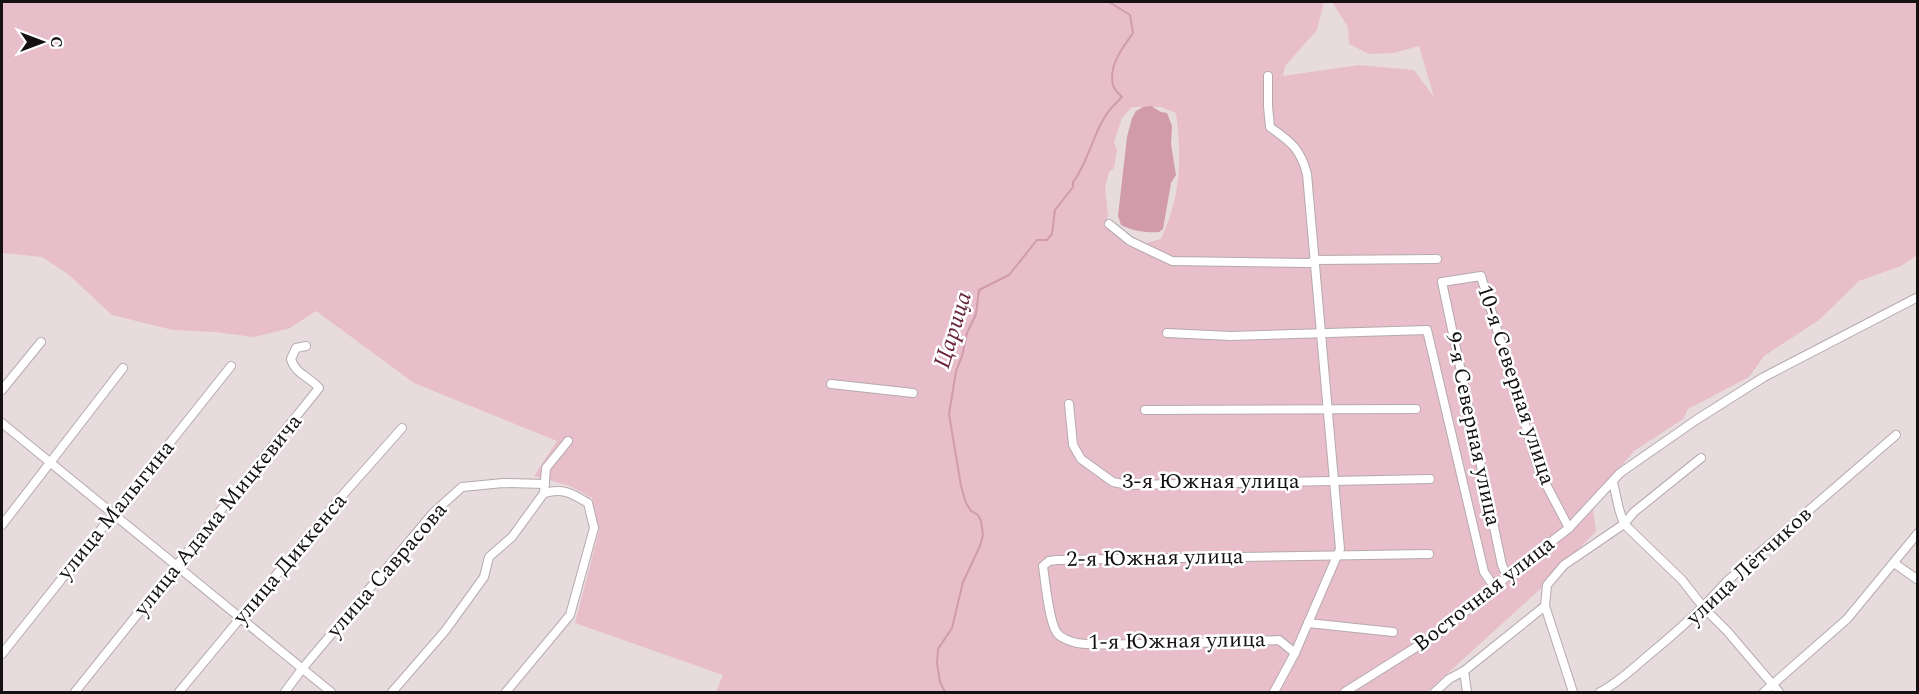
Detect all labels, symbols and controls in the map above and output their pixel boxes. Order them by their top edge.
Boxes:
north arrow [12,12,72,72]
text: С [44,36,68,48]
street label: 10-я Северная улица [1468,281,1564,490]
water label: Царица [924,287,982,373]
street label: 9-я Северная улица [1436,329,1510,529]
street label: улица Адама Мицкевича [125,406,310,624]
street label: улица Малыгина [49,433,183,588]
street label: 3-я Южная улица [1122,465,1300,498]
street label: улица Диккенса [224,486,355,633]
street label: улица Саврасова [318,495,456,646]
street label: улица Лётчиков [1678,499,1819,634]
street label: Восточная улица [1406,528,1562,660]
street label: 2-я Южная улица [1066,540,1244,576]
street label: 1-я Южная улица [1088,623,1266,659]

